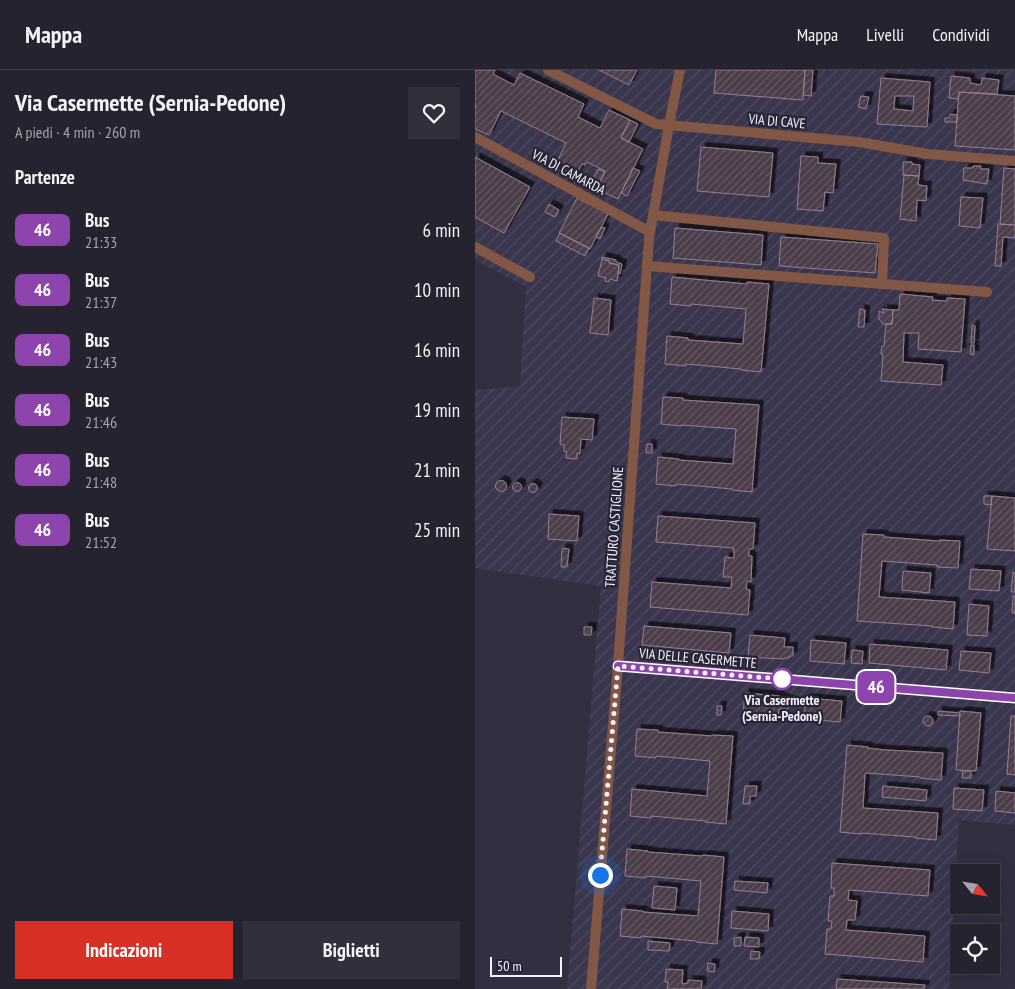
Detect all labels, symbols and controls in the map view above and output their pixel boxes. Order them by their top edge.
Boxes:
text: Mappa [25,19,82,50]
text: Mappa [797,23,838,46]
text: Livelli [866,23,904,46]
text: Condividi [932,23,990,46]
text: Via Casermette (Sernia-Pedone) [15,87,286,118]
button: heart [408,87,460,139]
street label: VIA DI CAVE [747,109,806,132]
text: A piedi · 4 min · 260 m [15,122,140,142]
street label: VIA DI CAMARDA [528,145,609,199]
text: Partenze [15,165,75,189]
text: Bus [85,208,109,232]
text: 46 [34,218,51,241]
text: 6 min [423,218,460,242]
text: 21:33 [85,232,117,252]
text: Bus [85,268,109,292]
text: 46 [34,278,51,301]
text: 10 min [414,278,460,302]
text: 21:37 [85,292,117,312]
text: Bus [85,328,109,352]
text: 46 [34,338,51,361]
text: 16 min [414,338,460,362]
text: 21:43 [85,352,117,372]
text: Bus [85,388,109,412]
text: 46 [34,398,51,421]
text: 19 min [414,398,460,422]
text: 21:46 [85,412,117,432]
text: Bus [85,448,109,472]
text: 46 [34,458,51,481]
text: 21 min [414,458,460,482]
street label: TRATTURO CASTIGLIONE [601,466,627,588]
text: 21:48 [85,472,117,492]
text: Bus [85,508,109,532]
text: 46 [34,518,51,541]
text: 25 min [414,518,460,542]
text: 21:52 [85,532,117,552]
street label: VIA DELLE CASERMETTE [637,644,758,672]
marker: Via Casermette (Sernia-Pedone) [771,668,793,690]
line badge: 46 [853,671,899,703]
text: 46 [867,675,885,698]
place label: Via Casermette (Sernia-Pedone) [742,691,822,725]
your location [588,863,613,888]
north arrow [950,864,1000,914]
map controls [950,864,1000,974]
button: Indicazioni [15,921,233,979]
button: Biglietti [243,921,460,979]
button: locate [950,924,1000,974]
scale bar [490,954,563,977]
text: 50 m [497,957,522,975]

